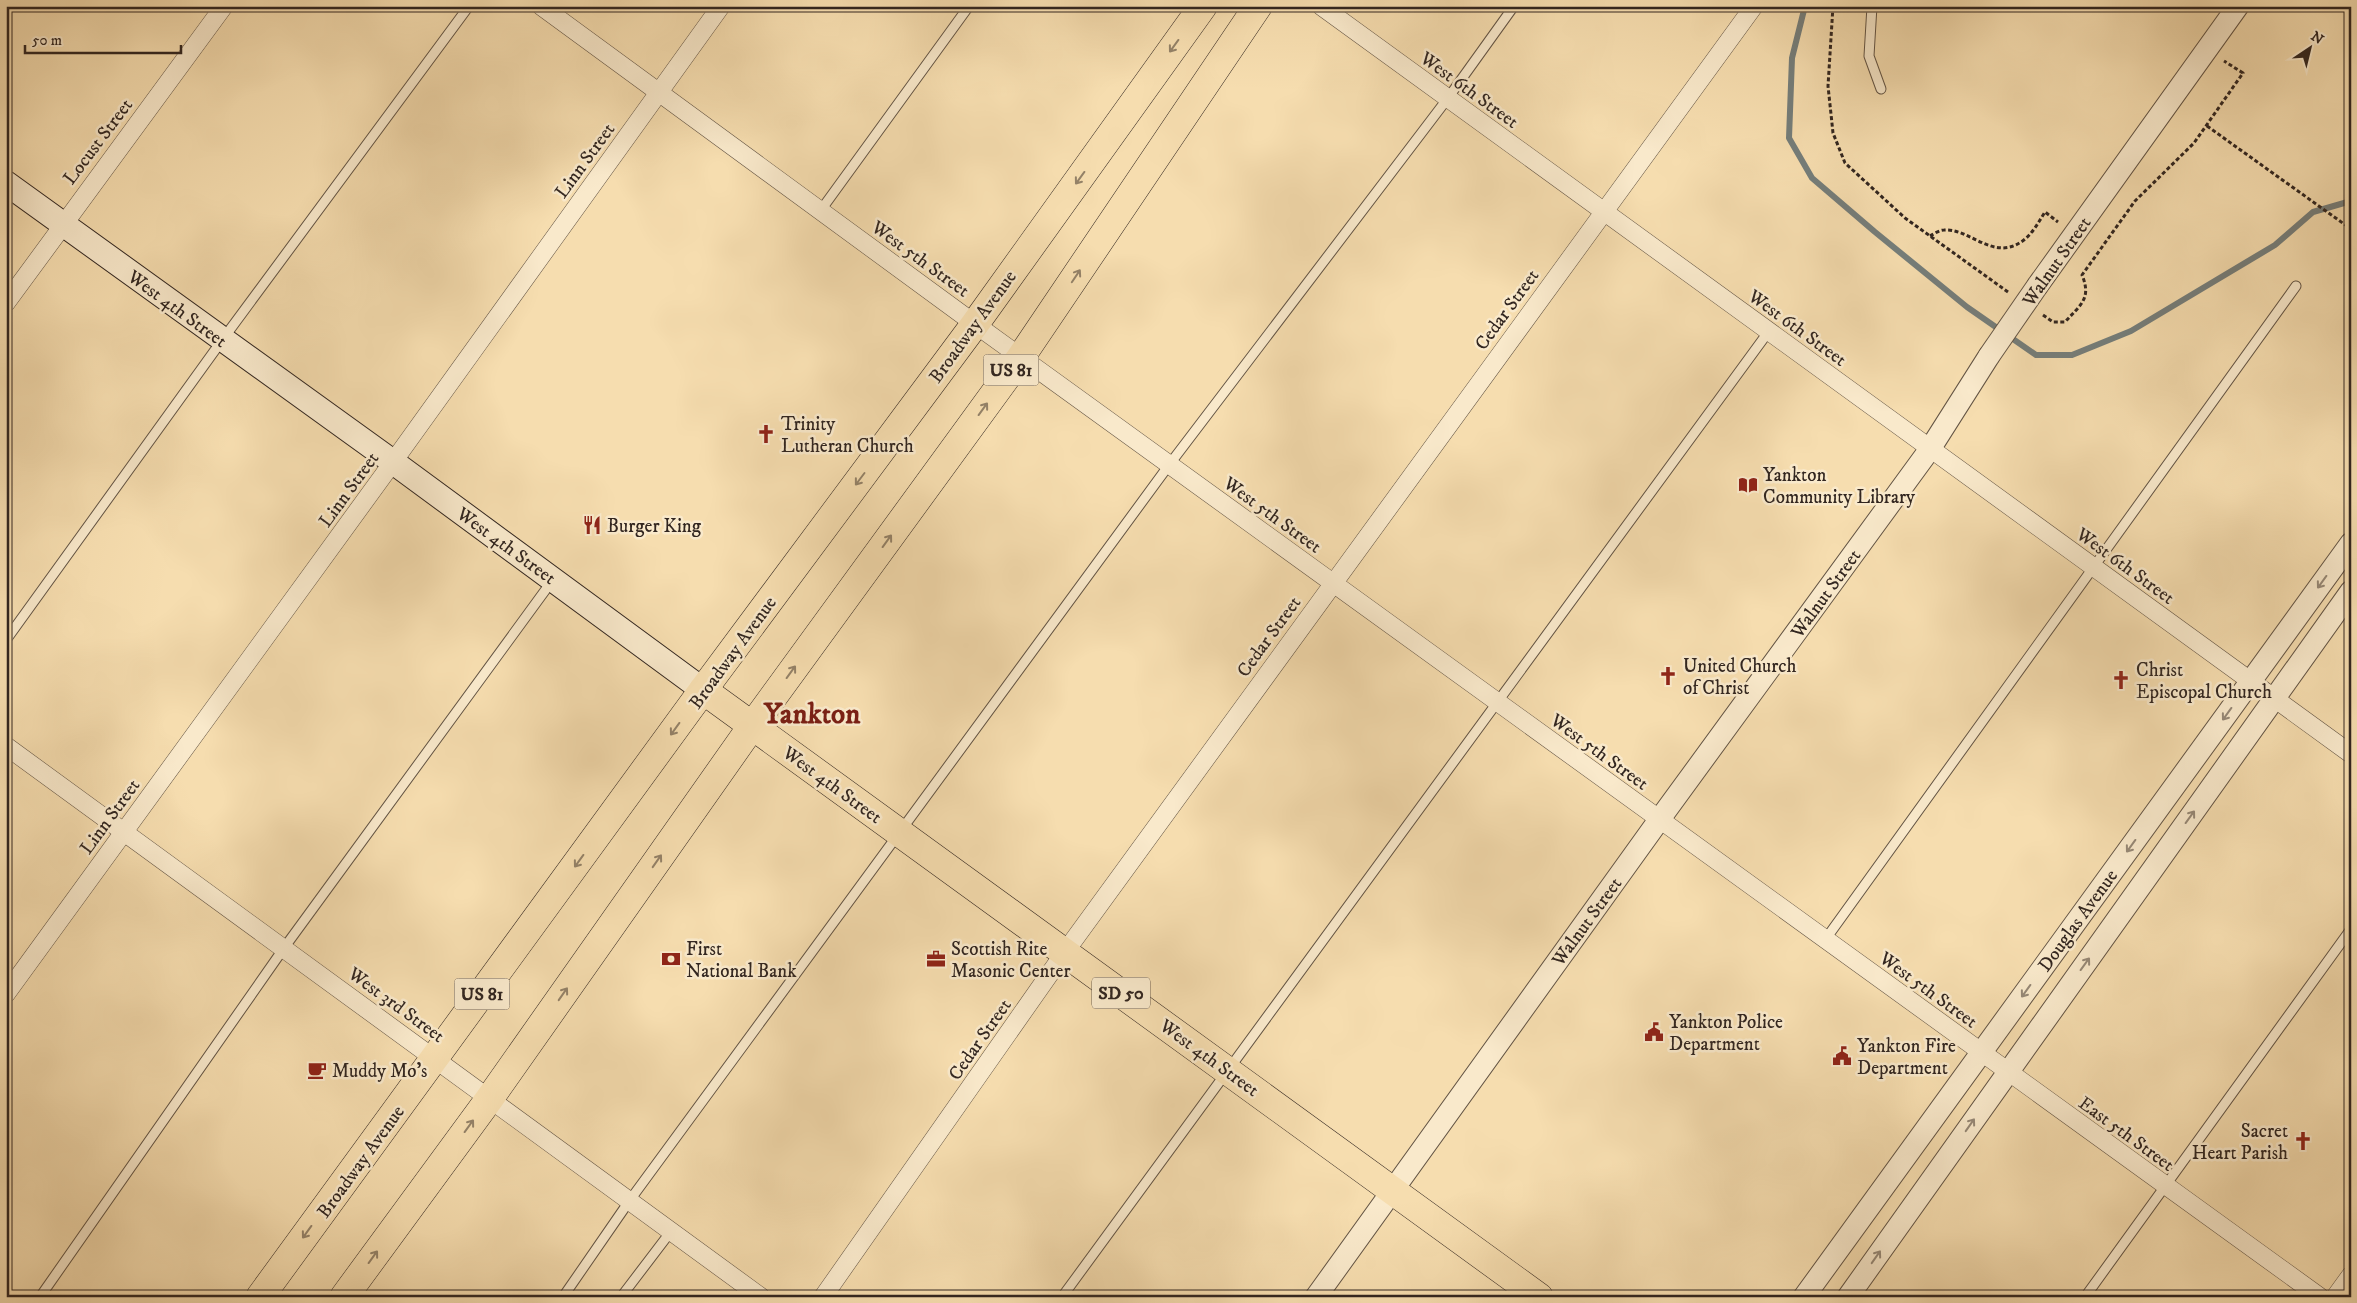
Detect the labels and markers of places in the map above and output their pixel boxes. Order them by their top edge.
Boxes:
place label: Trinity Lutheran Church [781,413,914,458]
church icon: Trinity Lutheran Church [755,423,777,445]
place label: Yankton Community Library [1763,464,1916,509]
library icon: Yankton Community Library [1737,474,1759,496]
restaurant icon: Burger King [581,514,603,536]
place label: Burger King [607,515,702,538]
place label: United Church of Christ [1683,655,1796,700]
place label: Christ Episcopal Church [2136,659,2272,704]
church icon: United Church of Christ [1657,665,1679,687]
church icon: Christ Episcopal Church [2110,669,2132,691]
place label: First National Bank [686,938,797,983]
place label: Scottish Rite Masonic Center [951,938,1070,983]
bank icon: First National Bank [660,948,682,970]
office icon: Scottish Rite Masonic Center [925,948,947,970]
place label: Yankton Police Department [1669,1011,1783,1056]
public building icon: Yankton Police Department [1643,1021,1665,1043]
place label: Yankton Fire Department [1857,1035,1956,1080]
public building icon: Yankton Fire Department [1831,1045,1853,1067]
cafe icon: Muddy Mo's [306,1059,328,1081]
place label: Muddy Mo's [332,1060,427,1083]
place label: Sacret Heart Parish [2192,1120,2288,1165]
church icon: Sacret Heart Parish [2292,1130,2314,1152]

